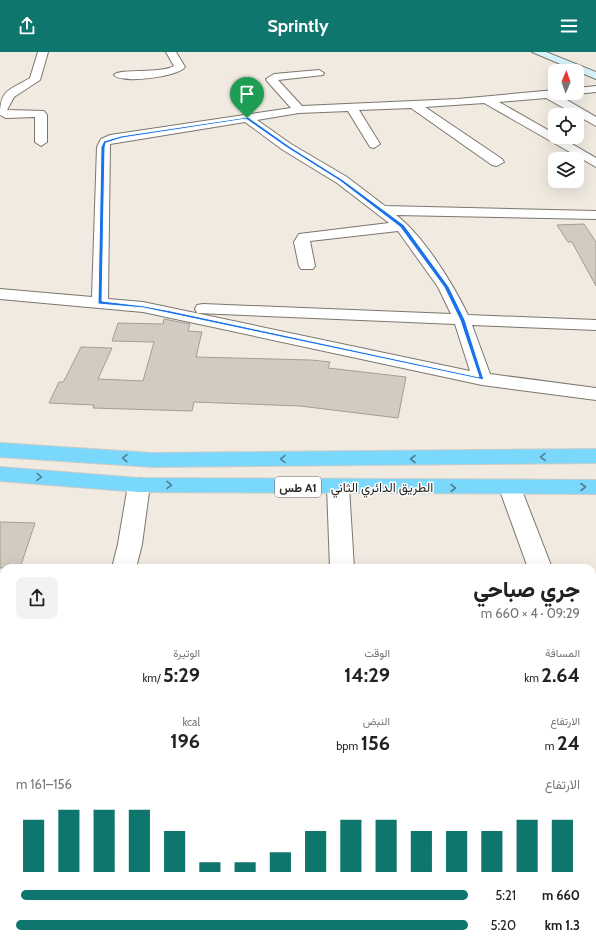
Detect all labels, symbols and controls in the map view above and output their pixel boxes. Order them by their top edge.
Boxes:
icon: share [16,15,38,37]
text: Sprintly [267,15,329,37]
icon: menu [558,15,580,37]
north arrow [548,64,584,100]
map controls [548,64,584,188]
pin [230,77,264,118]
icon: arrive [236,83,258,105]
button: locate [548,108,584,144]
button: layers [548,152,584,188]
one-way arrow [540,453,546,461]
one-way arrow [122,454,128,463]
one-way arrow [280,455,286,463]
one-way arrow [410,455,416,463]
one-way arrow [36,472,42,481]
road number: طس A1 [275,477,321,497]
street label: الطريق الدائري الثاني [331,479,433,498]
one-way arrow [166,481,172,489]
one-way arrow [580,483,586,491]
one-way arrow [450,484,456,492]
text: جري صباحي [473,576,580,603]
button: share [16,577,58,619]
text: 09:29 · 4 × 660 m [481,605,580,621]
text: الوتيرة [173,646,200,660]
text: الوقت [364,646,390,660]
text: المسافة [545,646,580,660]
text: 5:29 [163,663,200,687]
text: 14:29 [344,663,390,687]
text: 2.64 [541,663,580,687]
text: /km [142,671,163,685]
text: km [524,671,541,685]
text: النبض [363,714,390,728]
text: الارتفاع [550,714,580,728]
text: kcal [182,715,200,729]
text: 196 [170,729,200,753]
text: 156 [361,731,390,755]
text: 24 [557,731,580,755]
text: bpm [336,739,361,753]
text: m [545,739,557,753]
text: 156–161 m [16,776,72,792]
text: الارتفاع [545,776,580,792]
text: 5:21 [495,887,516,903]
text: 660 m [542,887,580,903]
text: 5:20 [490,917,516,933]
text: 1.3 km [545,917,580,933]

